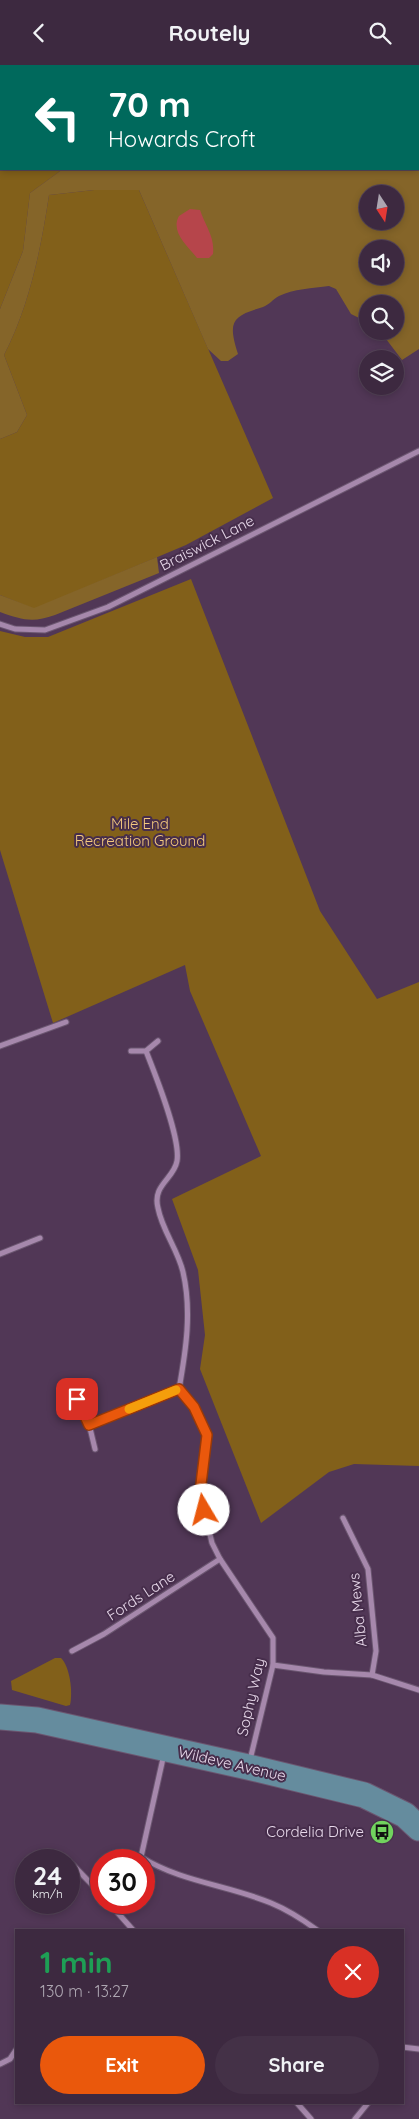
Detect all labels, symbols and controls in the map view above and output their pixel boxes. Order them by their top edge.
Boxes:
icon: back [25,19,53,47]
text: Routely [168,19,251,47]
icon: search [366,19,394,47]
text: 70 m [108,82,191,126]
icon: left [25,85,90,150]
text: Howards Croft [108,125,256,153]
north arrow [359,185,404,230]
map controls [359,185,404,395]
button: sound [359,240,404,285]
button: search [359,295,404,340]
button: layers [359,350,404,395]
street label: Braiswick Lane [156,511,257,574]
park label: Mile End Recreation Ground [75,814,205,850]
pin [56,1378,98,1420]
icon: arrive [63,1385,91,1413]
position arrow [177,1483,229,1535]
street label: Fords Lane [103,1567,178,1625]
street label: Alba Mews [344,1572,371,1648]
street label: Sophy Way [232,1656,269,1738]
street label: Wildeve Avenue [176,1742,288,1785]
bus stop icon: Cordelia Drive [369,1819,395,1845]
place label: Cordelia Drive [266,1822,364,1841]
speed limit sign: 30 [90,1849,155,1914]
text: 24 [33,1860,62,1891]
text: km/h [32,1886,63,1901]
text: 1 min [40,1943,113,1981]
button: close [327,1946,379,1998]
text: 130 m · 13:27 [40,1981,129,2001]
button: Exit [40,2036,205,2094]
button: Share [215,2036,379,2094]

